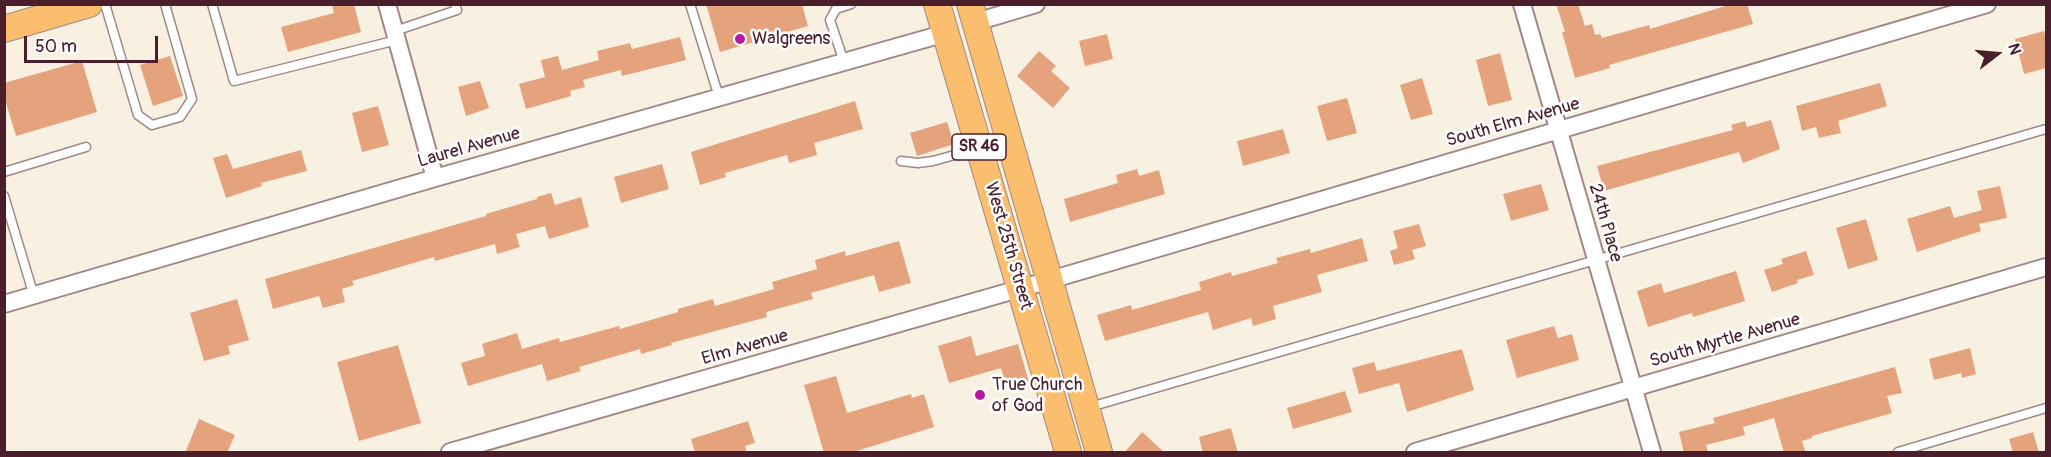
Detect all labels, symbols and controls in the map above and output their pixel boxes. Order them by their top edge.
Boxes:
scale bar [27,24,160,62]
north arrow [1967,24,2027,84]
place label: Walgreens [752,28,830,50]
marker: Walgreens [733,32,747,46]
text: 50 m [35,35,77,58]
text: N [2003,41,2025,57]
street label: South Elm Avenue [1444,94,1582,152]
street label: Laurel Avenue [415,123,523,173]
road number: SR 46 [952,134,1006,160]
street label: West 25th Street [979,180,1037,312]
street label: 24th Place [1583,181,1627,265]
street label: South Myrtle Avenue [1647,309,1803,373]
street label: Elm Avenue [699,325,791,371]
place label: True Church of God [992,374,1082,416]
marker: True Church of God [973,388,987,402]

